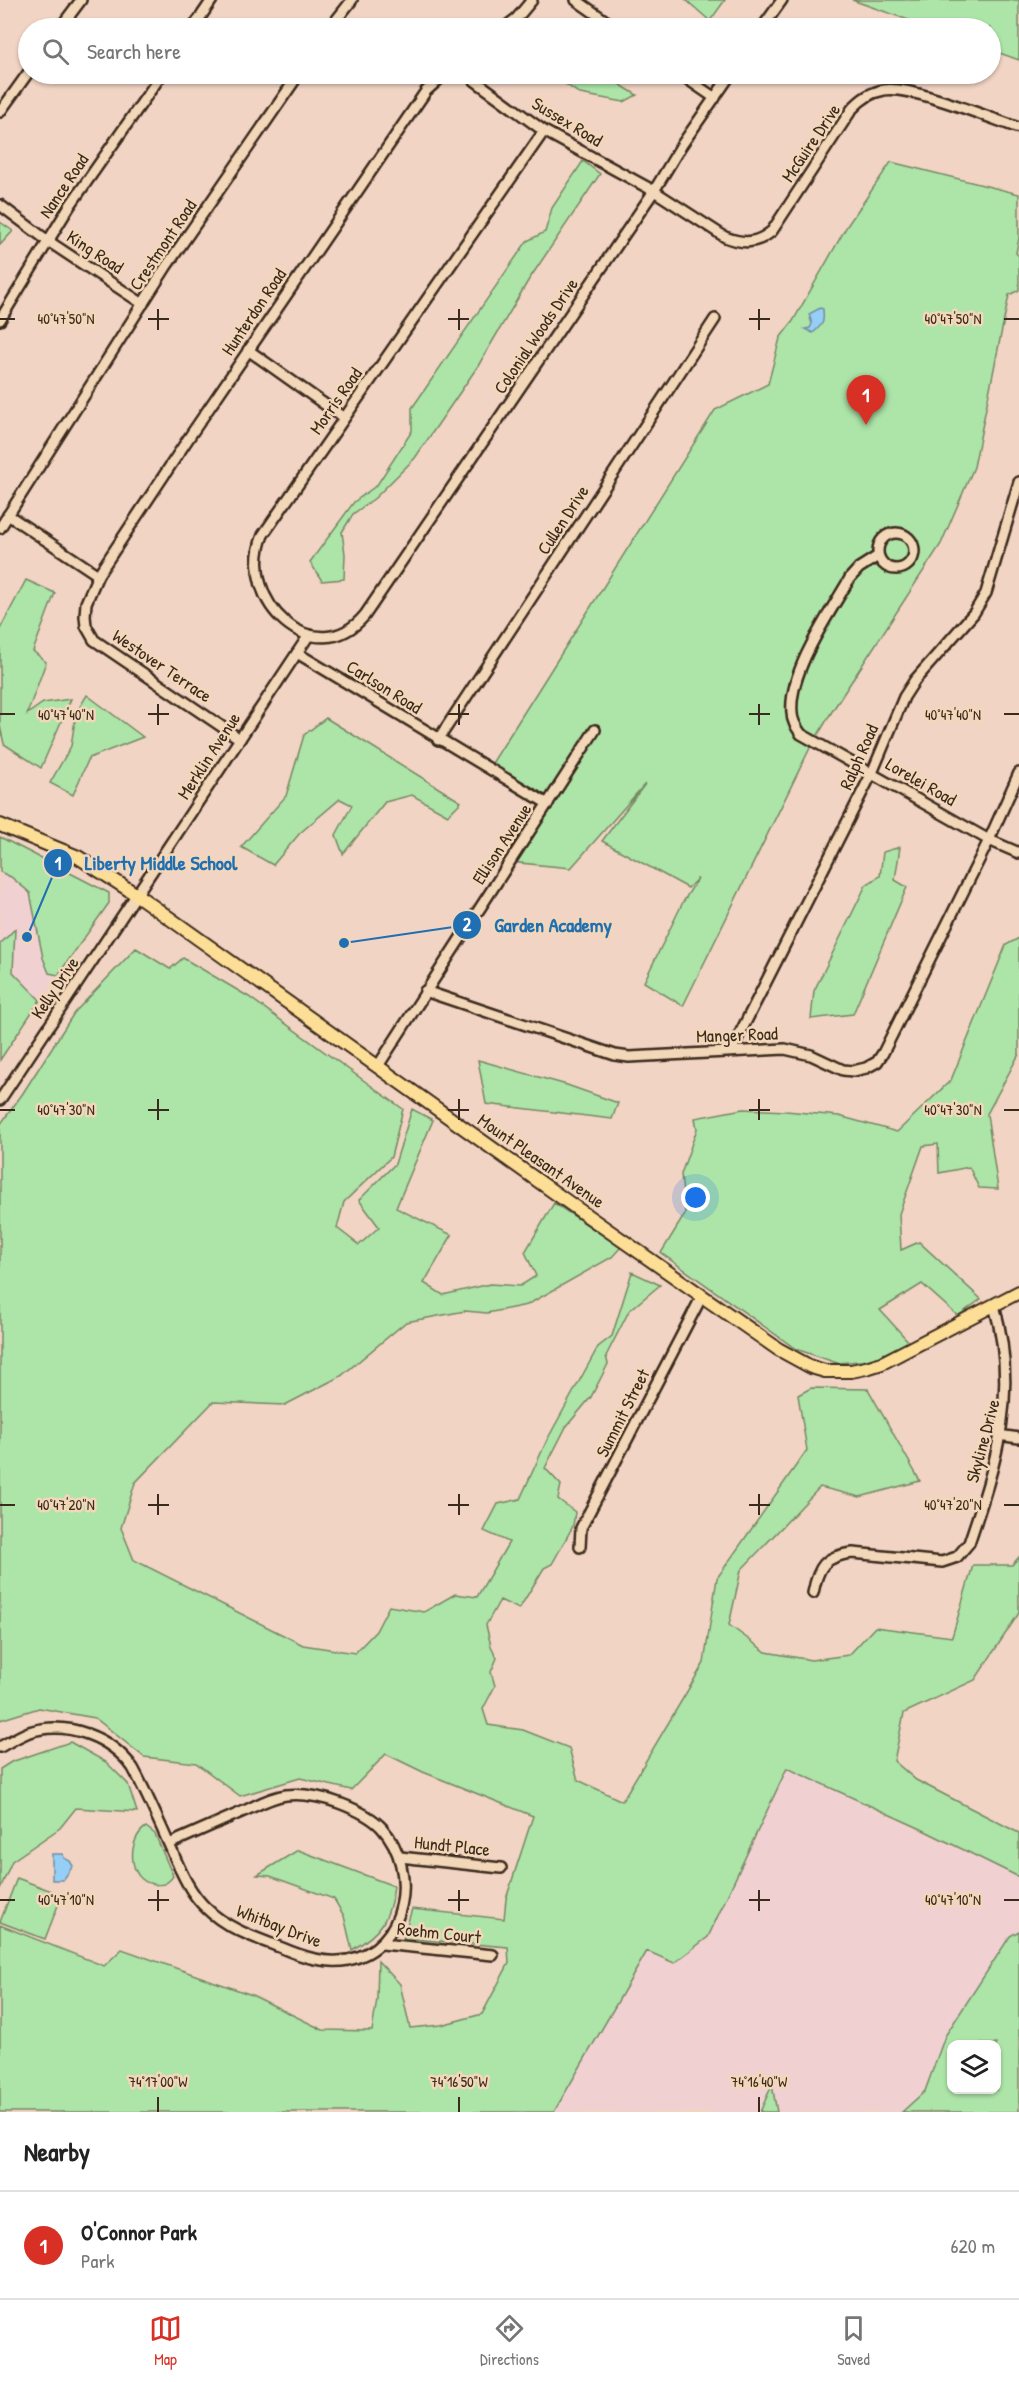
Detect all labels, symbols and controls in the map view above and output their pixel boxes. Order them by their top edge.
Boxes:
search box [18,18,1001,84]
icon: search [39,35,72,68]
text: Search here [87,36,181,66]
street label: Sussex Road [527,91,607,152]
street label: McGuire Drive [775,99,846,187]
street label: Nance Road [33,149,94,223]
street label: Crestmont Road [123,194,202,295]
street label: King Road [62,224,129,279]
street label: Hunterdon Road [215,263,292,360]
street label: Colonial Woods Drive [488,273,584,399]
text: 40°47'50"N [38,308,94,329]
text: 40°47'50"N [925,308,981,329]
street label: Morris Road [303,362,368,439]
pin: 1 [846,376,886,425]
street label: Cullen Drive [531,480,594,559]
street label: Westover Terrace [108,623,217,708]
street label: Carlson Road [342,654,427,720]
text: 40°47'40"N [38,704,94,725]
text: 40°47'40"N [925,704,981,725]
street label: Merklin Avenue [171,707,246,804]
street label: Ralph Road [833,720,884,793]
street label: Lorelei Road [881,751,961,812]
street label: Ellison Avenue [466,798,537,889]
callout: Liberty Middle School [43,844,249,882]
text: Liberty Middle School [85,849,238,877]
text: 1 [55,851,62,876]
callout: Garden Academy [452,906,624,944]
text: Garden Academy [494,911,612,939]
text: 2 [463,912,472,937]
street label: Kelly Drive [25,952,85,1024]
street label: Manger Road [696,1021,778,1048]
text: 40°47'30"N [37,1099,95,1120]
text: 40°47'30"N [924,1099,982,1120]
street label: Mount Pleasant Avenue [473,1108,610,1214]
your location [681,1183,710,1212]
street label: Summit Street [590,1364,656,1461]
street label: Skyline Drive [959,1396,1006,1485]
text: 40°47'20"N [37,1494,95,1515]
text: 40°47'20"N [924,1494,982,1515]
street label: Hundt Place [413,1829,491,1862]
text: 40°47'10"N [38,1889,94,1910]
text: 40°47'10"N [925,1889,981,1910]
street label: Whitbay Drive [233,1898,325,1953]
street label: Roehm Court [396,1916,483,1949]
map controls [947,2040,1001,2094]
button: layers [947,2040,1001,2094]
text: 74°17'00"W [128,2071,188,2092]
text: 74°16'50"W [430,2071,488,2092]
text: 74°16'40"W [731,2071,788,2092]
text: Nearby [24,2134,90,2169]
text: O'Connor Park [81,2217,197,2247]
text: 1 [40,2232,47,2259]
text: 620 m [951,2232,995,2259]
text: Park [81,2247,114,2274]
tab: Map [149,2312,182,2370]
tab: Directions [480,2312,539,2370]
tab: Saved [837,2312,870,2370]

